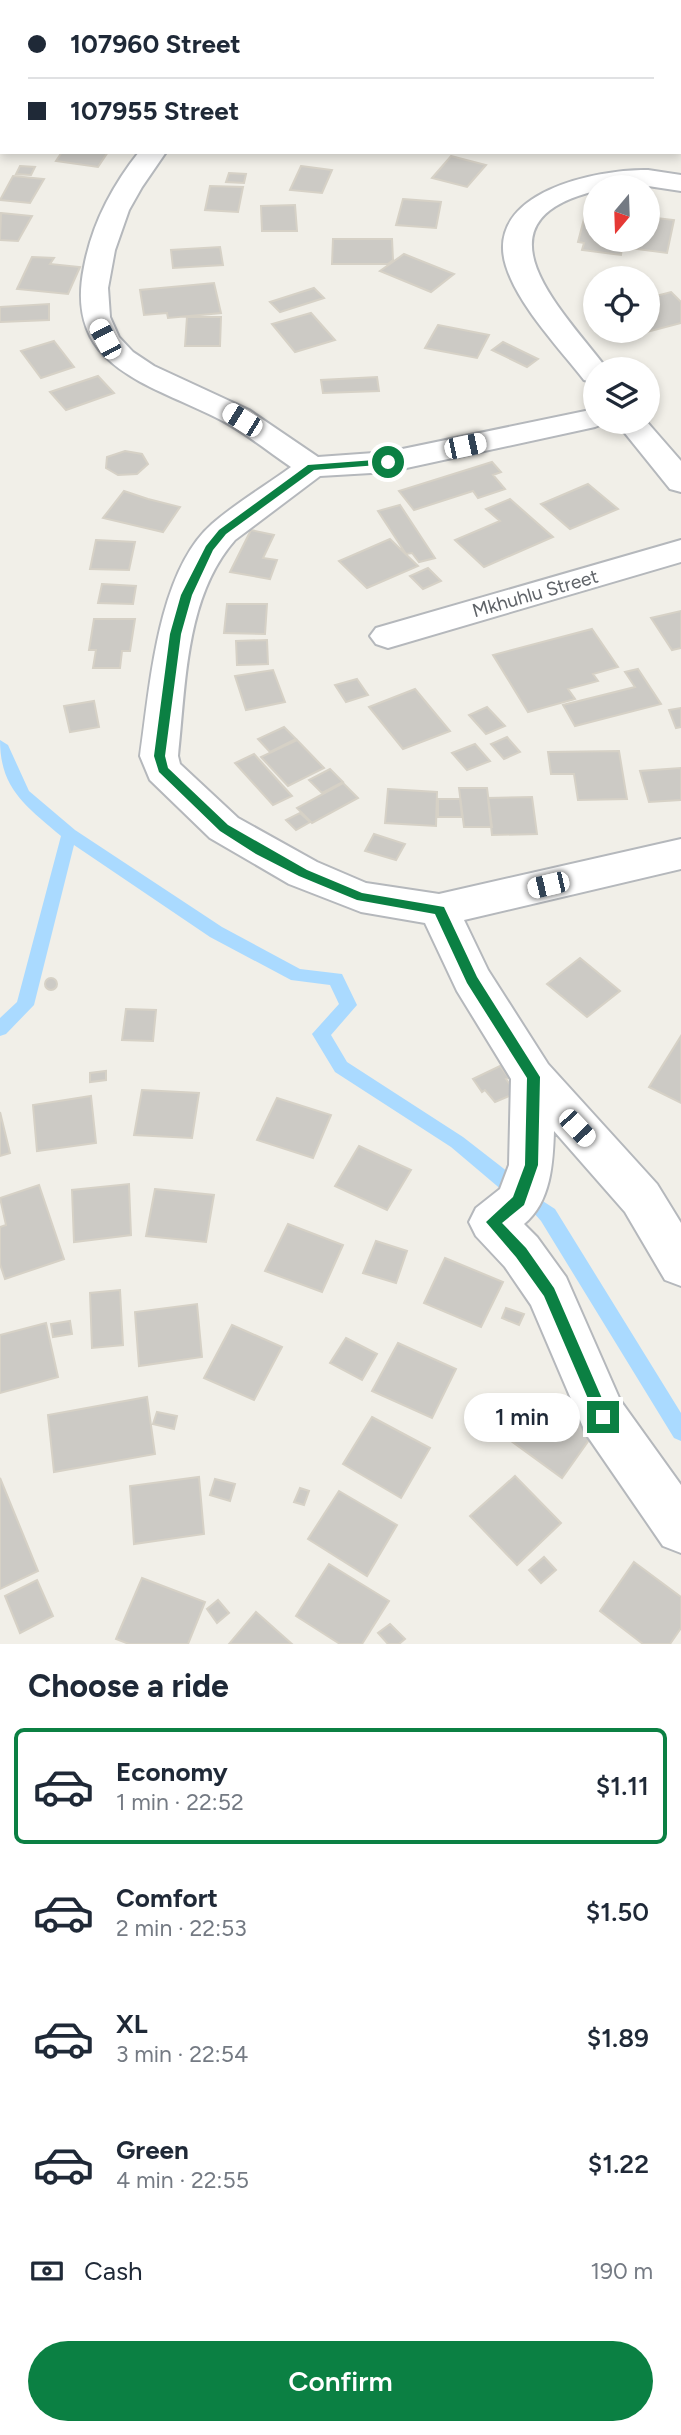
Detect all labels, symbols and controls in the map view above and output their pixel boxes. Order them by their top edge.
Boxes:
text: 107960 Street [70,28,241,60]
text: 107955 Street [70,95,239,127]
north arrow [583,175,660,252]
map controls [583,175,660,434]
button: locate [583,266,660,343]
car [86,316,125,362]
button: layers [583,357,660,434]
car [219,400,266,440]
car [443,431,488,461]
route start [372,446,404,478]
street label: Mkhuhlu Street [470,565,601,622]
car [526,870,571,900]
car [555,1105,600,1151]
callout: 1 min [463,1392,578,1442]
route end [587,1401,619,1433]
text: 1 min [495,1403,549,1431]
text: Choose a ride [28,1667,229,1705]
icon: car [32,1755,95,1818]
text: Economy [116,1756,228,1788]
text: $1.11 [596,1770,649,1802]
text: 1 min · 22:52 [116,1788,244,1816]
icon: car [32,1881,95,1944]
text: Comfort [116,1882,218,1914]
text: $1.50 [586,1896,649,1928]
text: 2 min · 22:53 [116,1914,247,1942]
icon: car [32,2007,95,2070]
text: XL [116,2008,148,2040]
text: $1.89 [587,2022,649,2054]
text: 3 min · 22:54 [116,2040,248,2068]
icon: car [32,2133,95,2196]
text: Green [116,2134,189,2166]
text: $1.22 [588,2148,649,2180]
text: 4 min · 22:55 [116,2166,249,2194]
icon: cash [28,2252,66,2290]
text: Cash [84,2255,143,2287]
text: 190 m [590,2257,653,2285]
button: Confirm [28,2341,653,2421]

